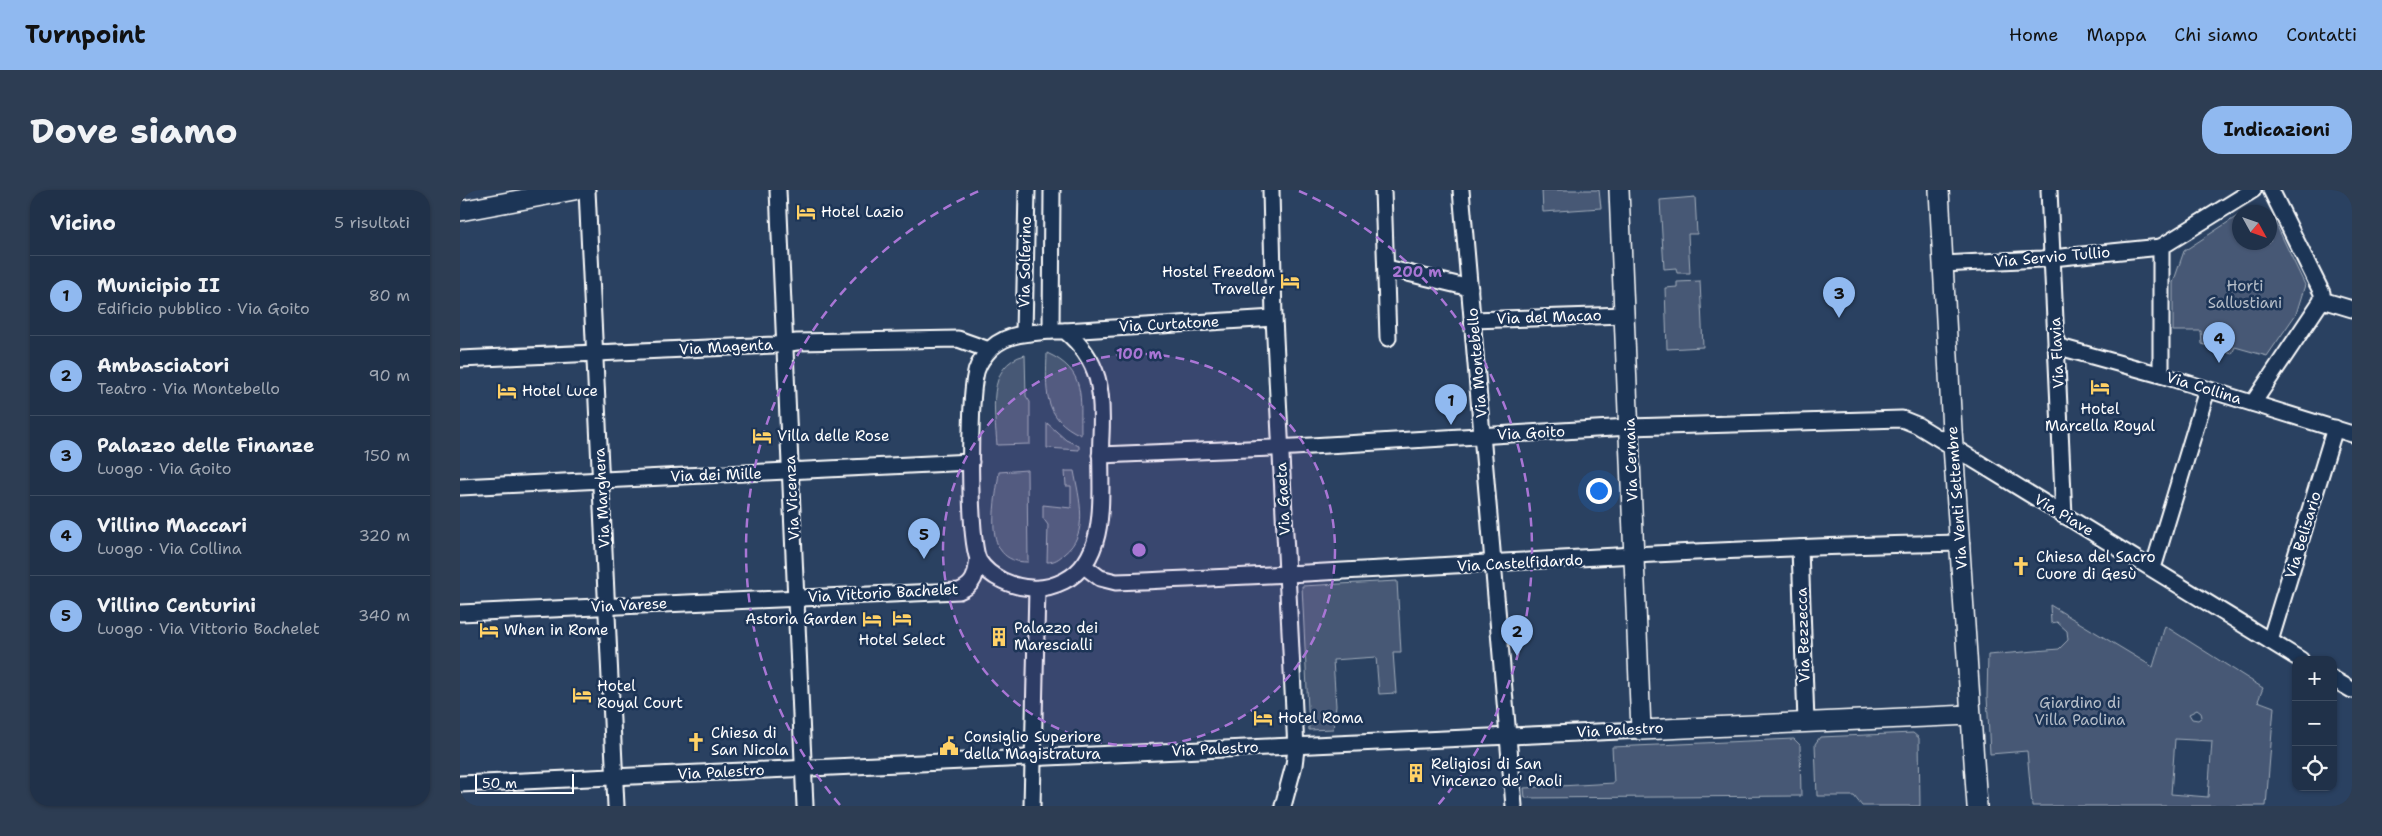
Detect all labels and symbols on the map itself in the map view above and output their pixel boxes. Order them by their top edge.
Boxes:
hotel icon: Hotel Lazio [795,201,817,223]
place label: Hotel Lazio [821,202,904,222]
north arrow [2232,205,2277,250]
street label: Via Solferino [1014,216,1036,308]
street label: Via Servio Tullio [1993,242,2111,272]
place label: Hostel Freedom Traveller [1162,262,1275,299]
text: 200 m [1392,262,1442,282]
hotel icon: Hostel Freedom Traveller [1279,270,1301,292]
park label: Horti Sallustiani [2208,276,2282,313]
pin: 3 [1823,277,1855,318]
street label: Via del Macao [1496,305,1602,329]
street label: Via Montebello [1462,307,1492,419]
street label: Via Curtatone [1118,311,1220,337]
street label: Via Flavia [2045,316,2069,389]
pin: 4 [2203,322,2235,363]
street label: Via Magenta [678,335,774,359]
text: 100 m [1116,344,1162,364]
street label: Via Collina [2164,367,2245,409]
hotel icon: Hotel Marcella Royal [2089,376,2111,398]
hotel icon: Hotel Luce [496,380,518,402]
place label: Hotel Luce [522,381,598,401]
pin: 1 [1435,384,1467,425]
place label: Hotel Marcella Royal [2045,399,2155,436]
street label: Via Cernaia [1620,417,1642,502]
street label: Via Goito [1496,421,1566,445]
hotel icon: Villa delle Rose [751,425,773,447]
street label: Via Venti Settembre [1942,425,1972,571]
place label: Villa delle Rose [777,426,889,446]
street label: Via Marghera [589,447,615,549]
street label: Via Vicenza [780,454,804,541]
street label: Via Gaeta [1271,461,1295,536]
street label: Via dei Mille [670,463,762,487]
your location [1586,478,1612,504]
street label: Via Piave [2030,489,2098,541]
street label: Via Belisario [2280,489,2326,581]
pin: 5 [908,518,940,559]
centre of rings [1130,541,1148,559]
place label: Chiesa del Sacro Cuore di Gesù [2036,547,2155,584]
street label: Via Castelfidardo [1456,550,1584,576]
church icon: Chiesa del Sacro Cuore di Gesù [2010,555,2032,577]
street label: Via Vittorio Bachelet [807,579,959,607]
street label: Via Bezzecca [1791,587,1815,683]
street label: Via Varese [590,593,668,617]
hotel icon: Hotel Select [891,607,913,629]
hotel icon: Astoria Garden [861,608,883,630]
place label: Astoria Garden [745,609,857,629]
pin: 2 [1501,615,1533,656]
place label: Palazzo dei Marescialli [1014,618,1098,655]
hotel icon: When in Rome [478,619,500,641]
place label: When in Rome [504,620,609,640]
building icon: Palazzo dei Marescialli [988,626,1010,648]
place label: Hotel Select [859,630,945,650]
place label: Hotel Royal Court [597,676,683,713]
hotel icon: Hotel Royal Court [571,684,593,706]
park label: Giardino di Villa Paolina [2035,693,2126,730]
hotel icon: Hotel Roma [1252,707,1274,729]
place label: Hotel Roma [1278,708,1364,728]
street label: Via Palestro [1576,718,1664,742]
place label: Chiesa di San Nicola [711,723,789,760]
place label: Consiglio Superiore della Magistratura [964,727,1101,764]
church icon: Chiesa di San Nicola [685,731,707,753]
public building icon: Consiglio Superiore della Magistratura [938,735,960,757]
street label: Via Palestro [1171,737,1259,761]
place label: Religiosi di San Vincenzo de' Paoli [1431,754,1563,791]
street label: Via Palestro [677,760,765,784]
building icon: Religiosi di San Vincenzo de' Paoli [1405,762,1427,784]
scale bar [475,771,574,794]

